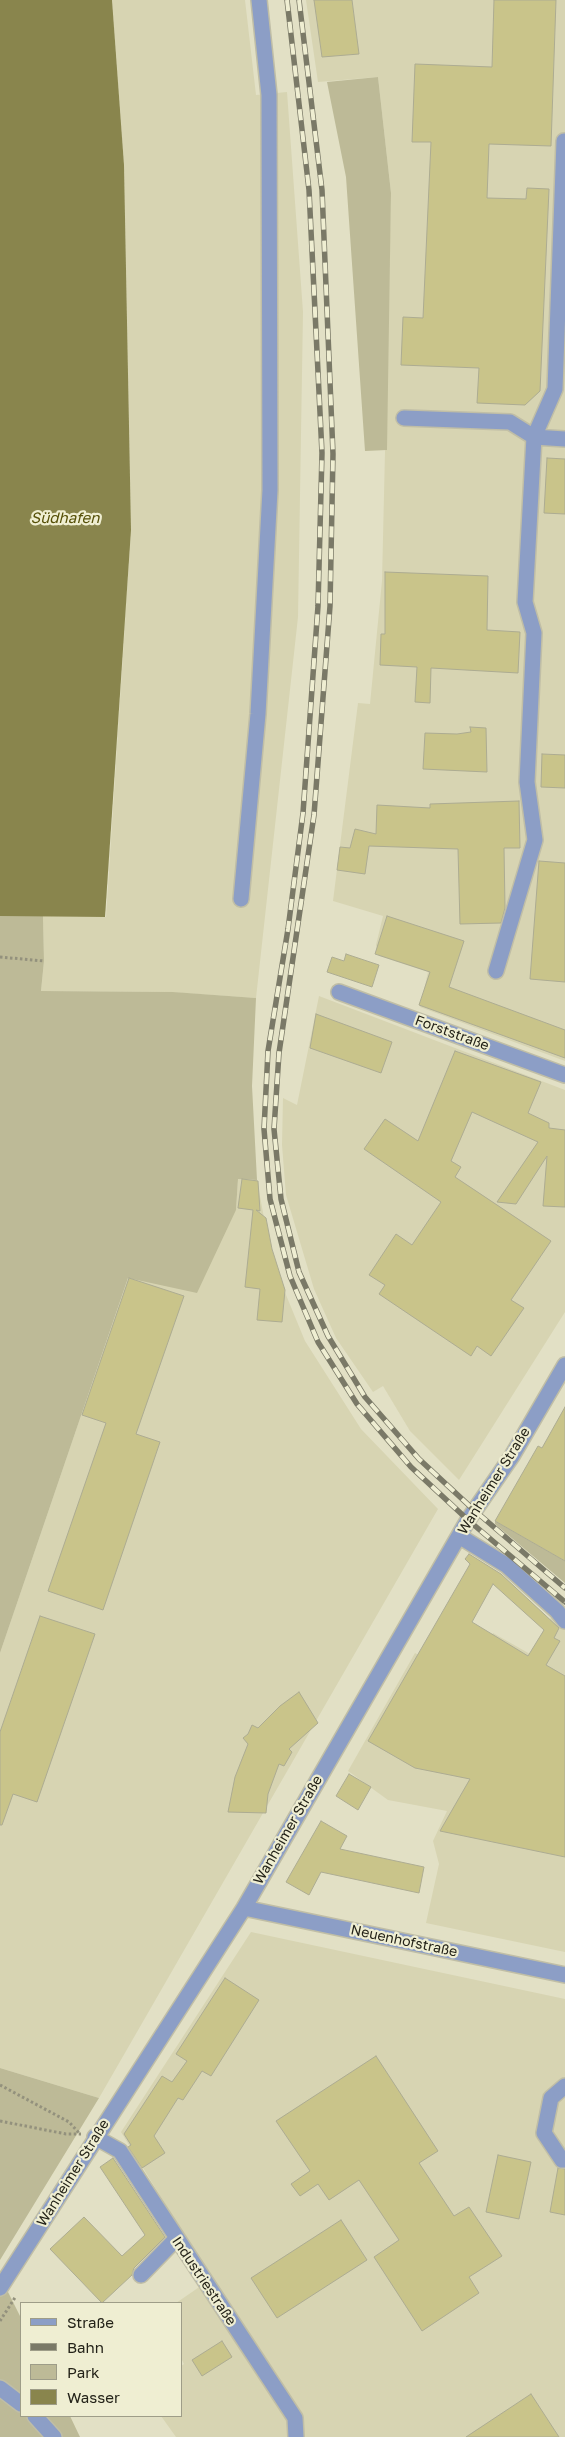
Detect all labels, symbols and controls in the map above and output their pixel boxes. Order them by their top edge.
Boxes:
water label: Südhafen [31,509,99,527]
street label: Forststraße [413,1012,491,1054]
street label: Wanheimer Straße [454,1424,534,1538]
street label: Wanheimer Straße [250,1772,326,1888]
street label: Neuenhofstraße [349,1922,459,1960]
street label: Wanheimer Straße [33,2116,113,2230]
street label: Industriestraße [168,2234,240,2328]
legend [20,2302,182,2417]
text: Straße [67,2313,114,2331]
text: Bahn [67,2338,104,2356]
text: Park [67,2363,99,2381]
text: Wasser [67,2388,120,2406]

